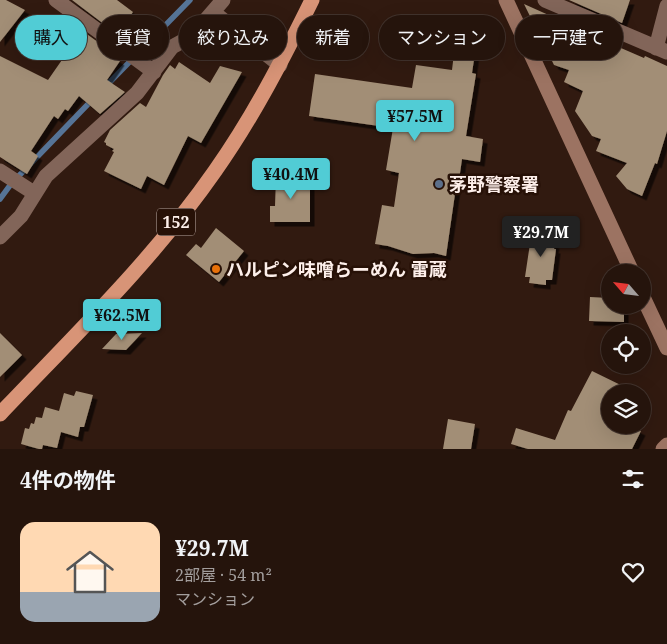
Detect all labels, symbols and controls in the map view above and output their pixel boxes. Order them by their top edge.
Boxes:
chip: 購入 [15,15,87,60]
chip: 賃貸 [97,15,169,60]
chip: 絞り込み [179,15,287,60]
chip: 新着 [297,15,369,60]
chip: マンション [379,15,505,60]
chip: 一戸建て [515,15,623,60]
pin: ¥57.5M [374,100,456,142]
text: ¥57.5M [387,105,443,127]
pin: ¥40.4M [250,158,332,200]
text: ¥40.4M [263,163,319,185]
place label: 茅野警察署 [449,172,539,196]
marker: 茅野警察署 [433,178,445,190]
road number: 152 [157,208,195,236]
pin: ¥29.7M [500,216,582,258]
text: ¥29.7M [513,221,569,243]
place label: ハルピン味噌らーめん 雷蔵 [226,257,447,281]
marker: ハルピン味噌らーめん 雷蔵 [210,263,222,275]
north arrow [601,264,651,314]
map controls [601,264,651,434]
pin: ¥62.5M [81,298,163,341]
text: ¥62.5M [94,304,150,326]
button: locate [601,324,651,374]
button: layers [601,384,651,434]
icon: filters [619,465,647,493]
text: 4件の物件 [20,466,116,494]
text: ¥29.7M [175,534,249,562]
icon: home [60,542,120,602]
icon: heart [619,558,647,586]
text: 2部屋 · 54 m² [175,564,272,586]
text: マンション [175,588,255,610]

